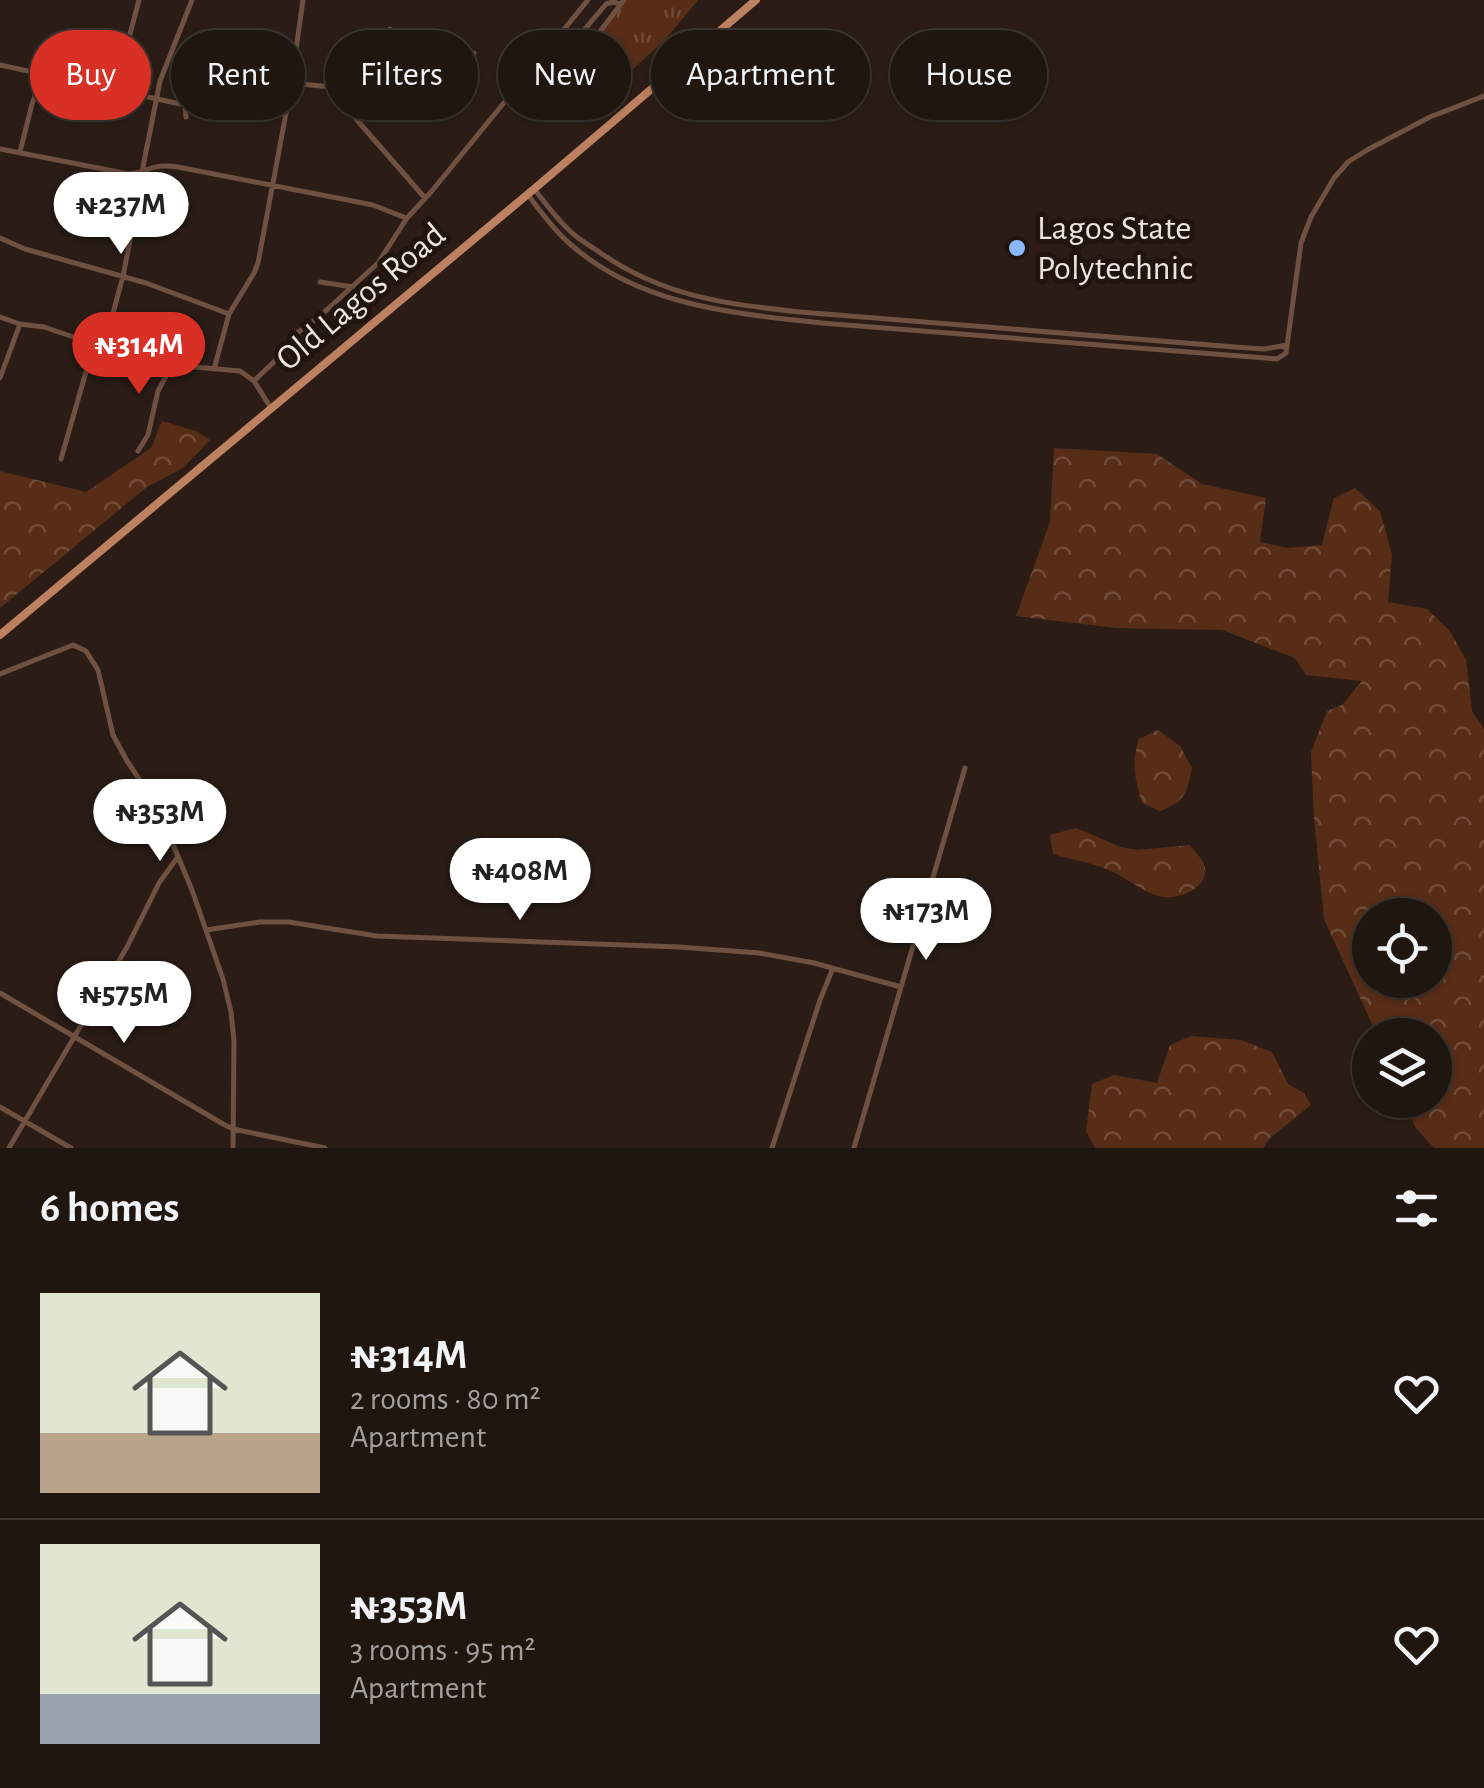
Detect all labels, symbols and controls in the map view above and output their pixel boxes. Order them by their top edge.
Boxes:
chip: Buy [30,30,151,120]
chip: Rent [171,30,305,120]
chip: Filters [325,30,478,120]
chip: New [498,30,631,120]
chip: Apartment [651,30,870,120]
chip: House [890,30,1047,120]
pin: ₦237M [51,172,191,257]
text: ₦237M [76,188,166,220]
place label: Lagos State Polytechnic [1037,211,1193,286]
street label: Old Lagos Road [270,217,452,377]
marker: Lagos State Polytechnic [1006,237,1028,259]
pin: ₦314M [69,312,209,397]
text: ₦314M [94,328,184,360]
pin: ₦353M [90,779,230,864]
text: ₦353M [115,795,205,827]
pin: ₦408M [450,838,590,923]
text: ₦408M [472,854,568,886]
pin: ₦173M [856,878,996,963]
text: ₦173M [882,894,970,926]
map controls [1352,898,1452,1118]
button: locate [1352,898,1452,998]
pin: ₦575M [54,961,194,1046]
text: ₦575M [79,977,169,1009]
button: layers [1352,1018,1452,1118]
icon: filters [1389,1181,1444,1236]
text: 6 homes [40,1187,179,1229]
icon: home [120,1333,240,1453]
text: ₦314M [350,1334,467,1376]
icon: heart [1389,1366,1444,1421]
text: 2 rooms · 80 m² [350,1383,541,1415]
text: Apartment [350,1421,486,1453]
icon: home [120,1584,240,1704]
text: ₦353M [350,1585,467,1627]
icon: heart [1389,1617,1444,1672]
text: 3 rooms · 95 m² [350,1634,536,1666]
text: Apartment [350,1672,486,1704]

